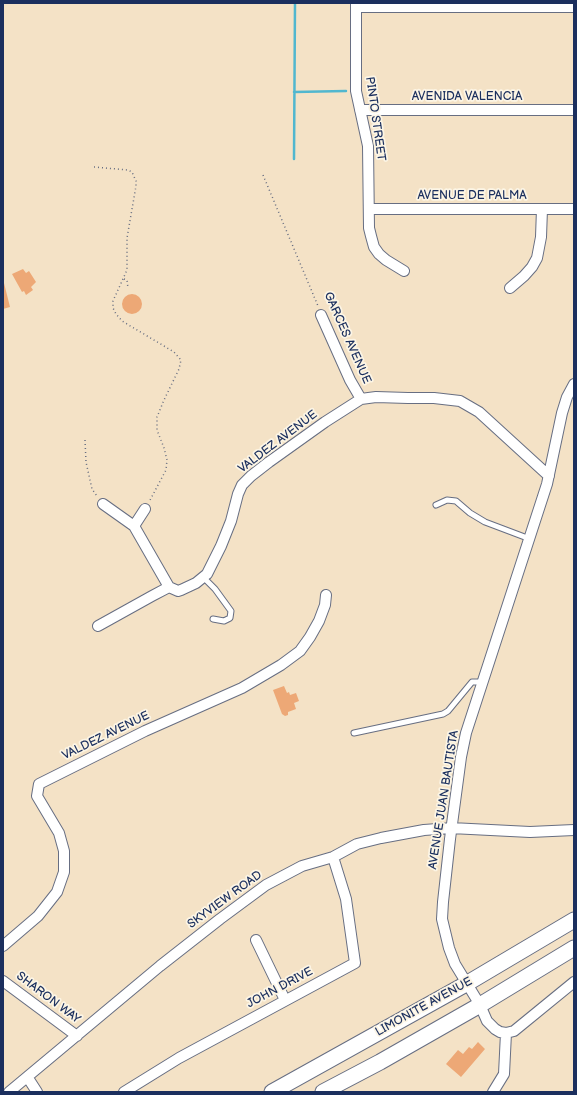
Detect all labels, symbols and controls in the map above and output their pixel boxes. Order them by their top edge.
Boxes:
street label: PINTO STREET [362,76,388,162]
street label: AVENIDA VALENCIA [412,90,522,104]
street label: AVENUE DE PALMA [417,189,527,203]
street label: GARCES AVENUE [320,290,374,386]
street label: VALDEZ AVENUE [236,408,320,476]
street label: VALDEZ AVENUE [60,709,152,763]
street label: AVENUE JUAN BAUTISTA [426,729,462,871]
street label: SKYVIEW ROAD [185,868,265,932]
street label: JOHN DRIVE [244,965,316,1011]
street label: SHARON WAY [13,969,83,1027]
street label: LIMONITE AVENUE [373,974,475,1040]

